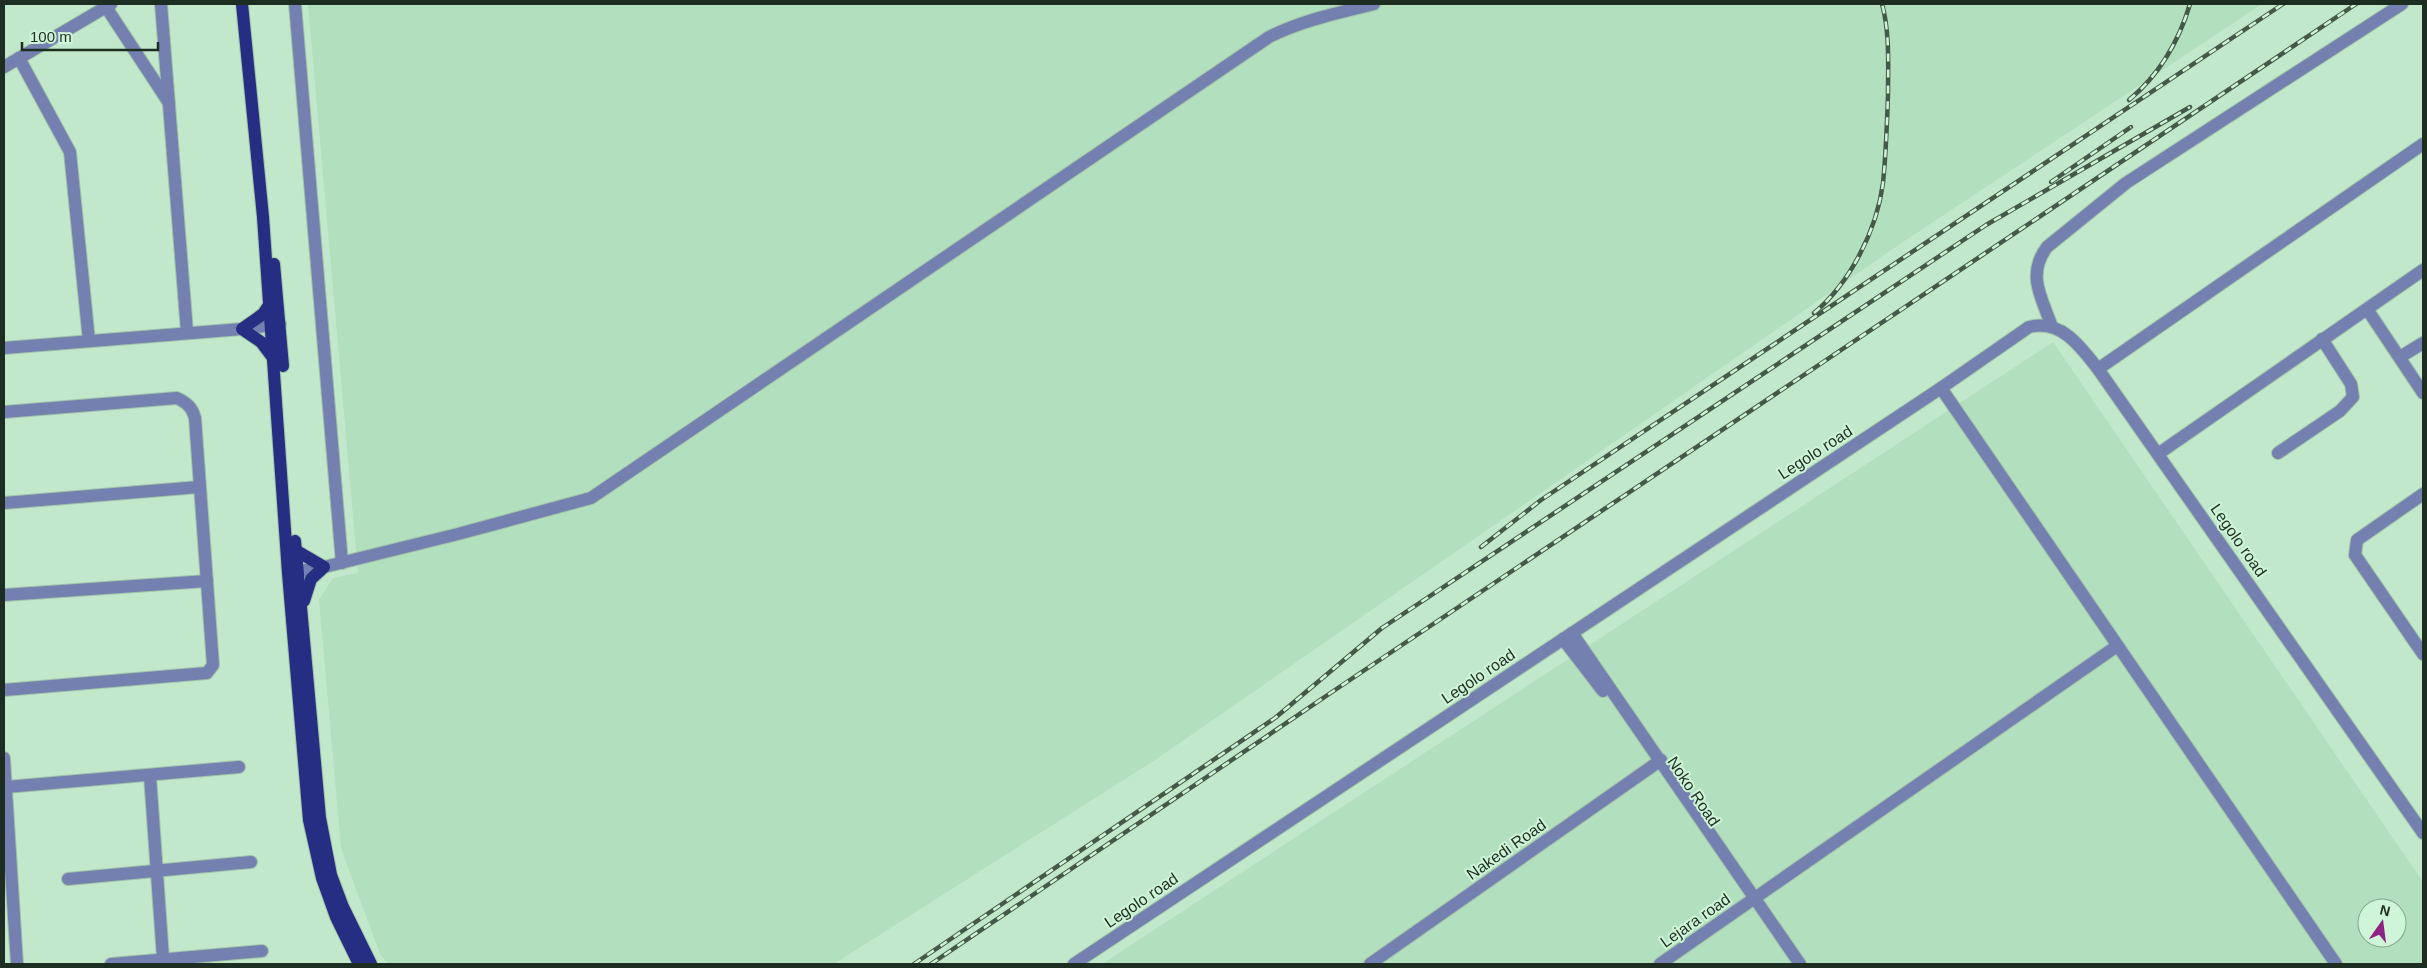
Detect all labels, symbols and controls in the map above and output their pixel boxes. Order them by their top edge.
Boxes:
scale bar [22,20,159,52]
text: 100 m [30,28,72,45]
street label: Legolo road [1775,422,1855,483]
street label: Legolo road [2207,501,2270,580]
street label: Legolo road [1438,646,1518,707]
street label: Noko Road [1664,753,1723,829]
street label: Nakedi Road [1464,816,1549,883]
street label: Legolo road [1101,870,1181,931]
street label: Lejara road [1657,890,1733,951]
north arrow [2357,898,2407,948]
text: N [2378,901,2392,919]

